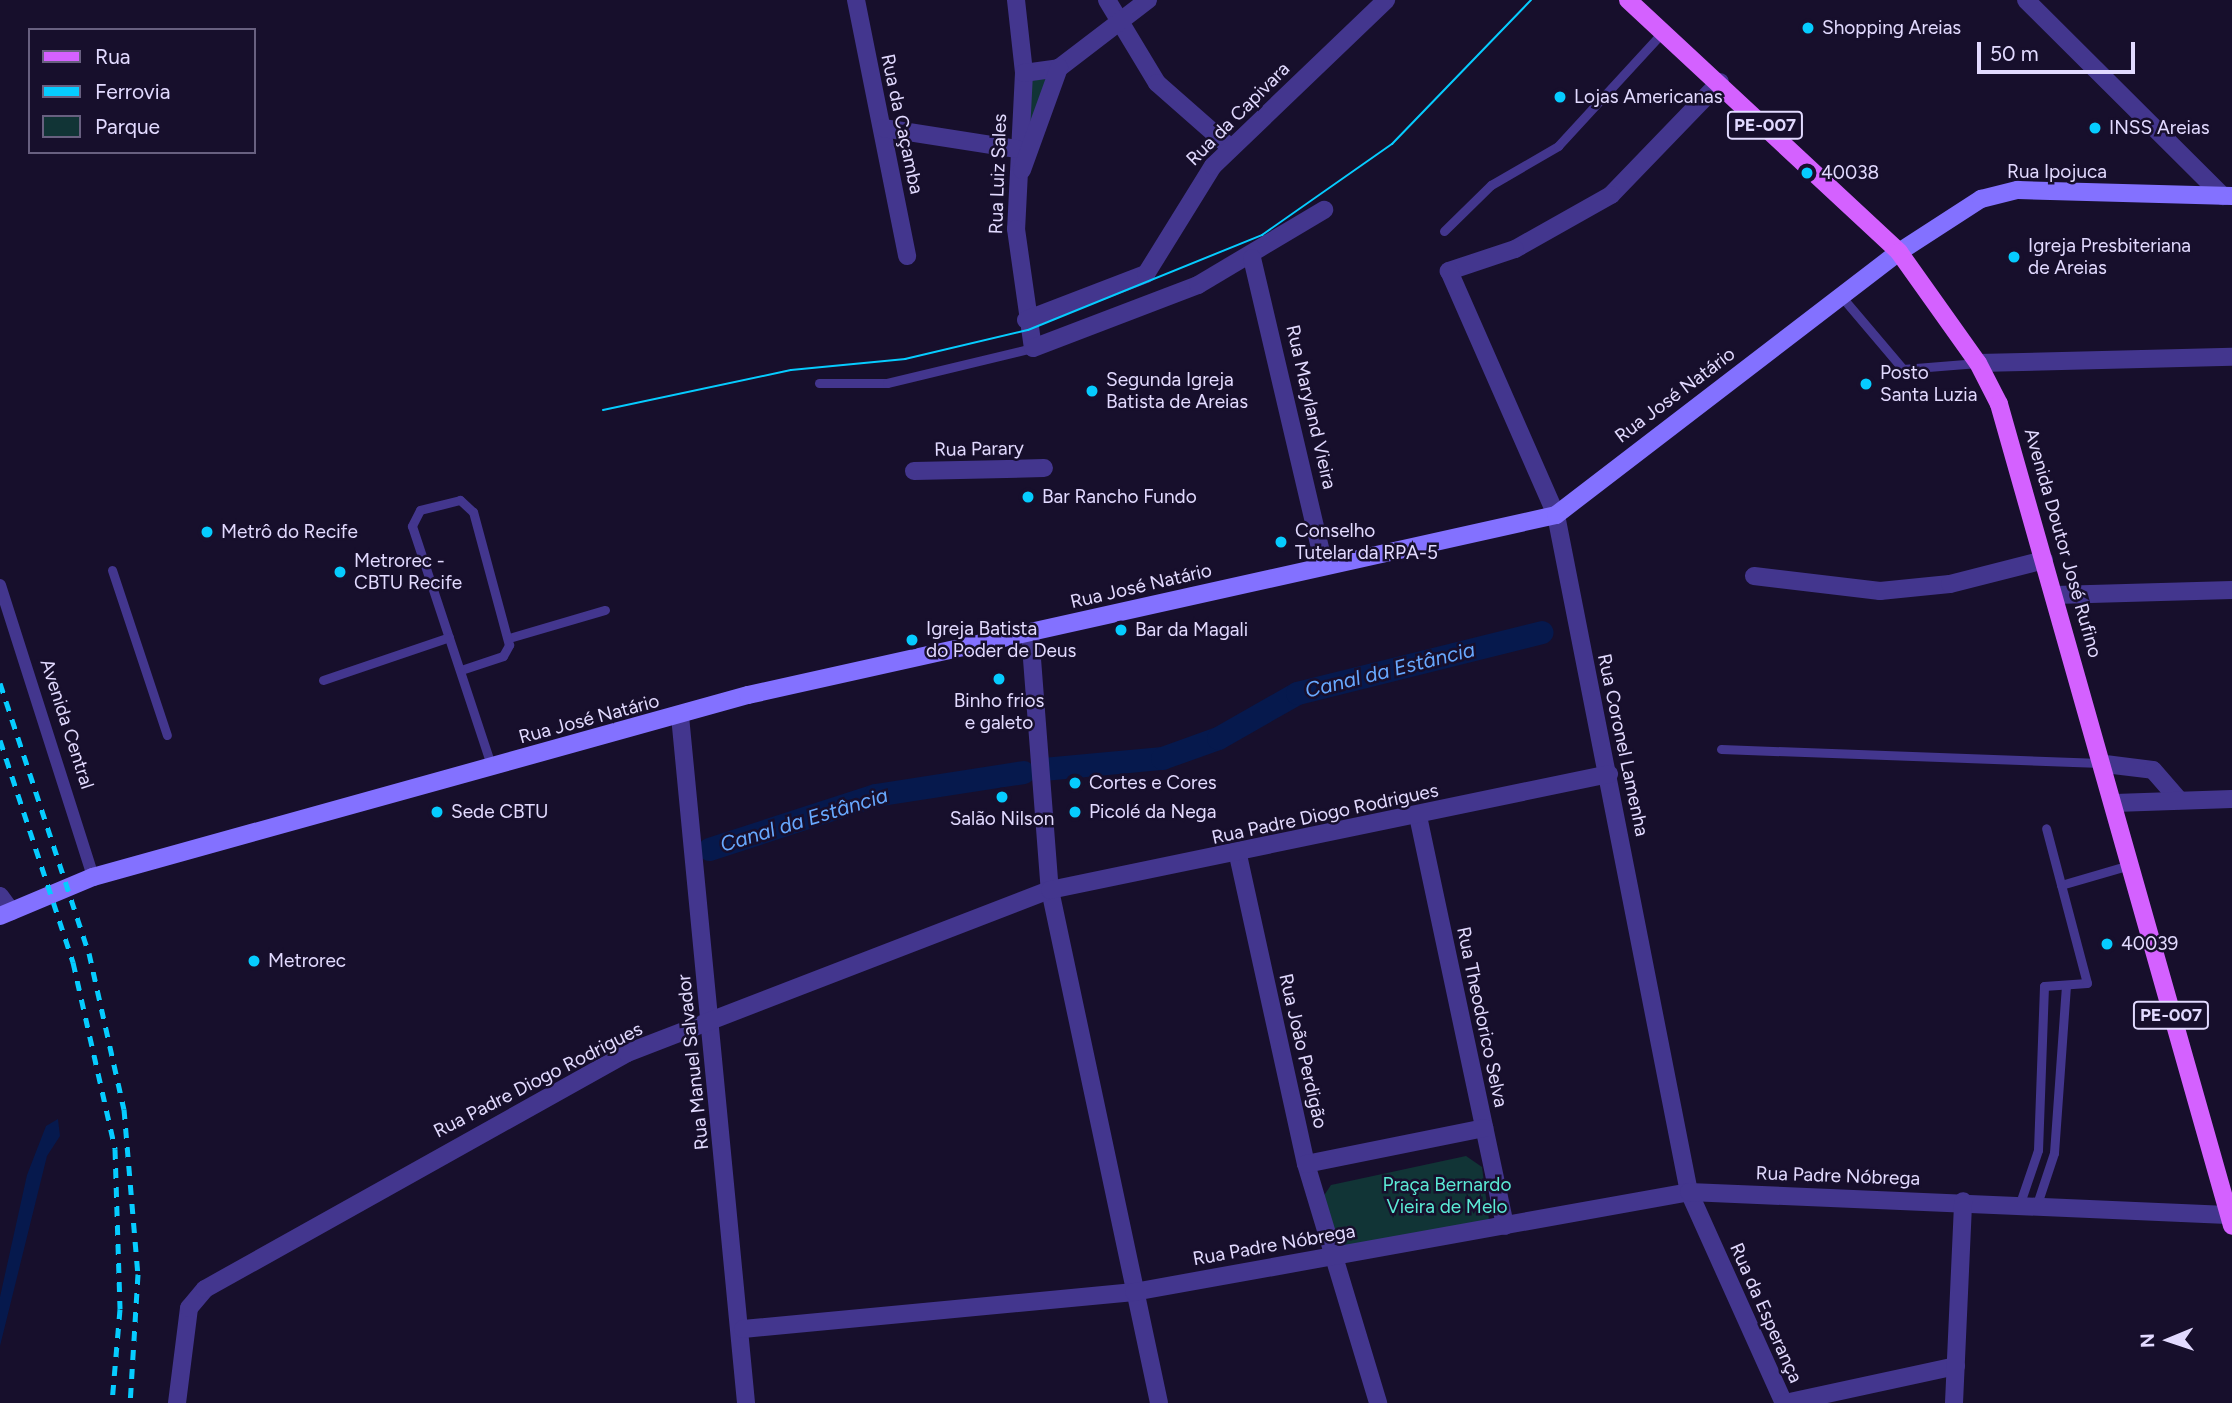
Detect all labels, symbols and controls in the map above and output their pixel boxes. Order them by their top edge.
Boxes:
place label: Shopping Areias [1822,17,1961,39]
marker: Shopping Areias [1800,20,1816,36]
legend [28,28,256,154]
scale bar [1980,28,2138,72]
text: 50 m [1990,41,2039,66]
text: Rua [95,44,131,69]
street label: Rua da Caçamba [876,52,928,196]
street label: Rua da Capivara [1182,58,1294,170]
text: Ferrovia [95,79,170,104]
place label: Lojas Americanas [1574,86,1723,108]
marker: Lojas Americanas [1552,89,1568,105]
road number: PE-007 [1726,110,1803,140]
street label: Rua Luiz Sales [985,113,1011,235]
text: Parque [95,114,160,139]
place label: INSS Areias [2109,117,2209,139]
marker: INSS Areias [2087,120,2103,136]
street label: Rua Ipojuca [2007,161,2107,183]
place label: 40038 [1821,162,1879,184]
marker: 40038 [1799,165,1815,181]
place label: Igreja Presbiteriana de Areias [2028,235,2191,279]
marker: Igreja Presbiteriana de Areias [2006,249,2022,265]
street label: Rua Maryland Vieira [1281,323,1341,491]
street label: Rua José Natário [1610,342,1740,448]
place label: Posto Santa Luzia [1880,362,1977,406]
place label: Segunda Igreja Batista de Areias [1106,369,1248,413]
marker: Posto Santa Luzia [1858,376,1874,392]
marker: Segunda Igreja Batista de Areias [1084,383,1100,399]
street label: Avenida Doutor José Rufino [2019,426,2107,660]
street label: Rua Parary [934,437,1024,461]
place label: Bar Rancho Fundo [1042,486,1197,508]
marker: Bar Rancho Fundo [1020,489,1036,505]
place label: Conselho Tutelar da RPA-5 [1295,520,1438,564]
place label: Metrô do Recife [221,521,358,543]
marker: Metrô do Recife [199,524,215,540]
marker: Conselho Tutelar da RPA-5 [1273,534,1289,550]
place label: Metrorec - CBTU Recife [354,550,462,594]
street label: Rua José Natário [1068,559,1214,613]
marker: Metrorec - CBTU Recife [332,564,348,580]
place label: Igreja Batista do Poder de Deus [926,618,1076,662]
place label: Bar da Magali [1135,619,1248,641]
marker: Bar da Magali [1113,622,1129,638]
marker: Igreja Batista do Poder de Deus [904,632,920,648]
water label: Canal da Estância [1302,637,1478,703]
street label: Rua Coronel Lamenha [1593,652,1653,838]
street label: Avenida Central [35,656,99,792]
marker: Binho frios e galeto [991,671,1007,687]
street label: Rua José Natário [516,689,662,749]
place label: Binho frios e galeto [954,690,1044,734]
place label: Cortes e Cores [1089,772,1217,794]
marker: Cortes e Cores [1067,775,1083,791]
street label: Rua Padre Diogo Rodrigues [1210,779,1440,849]
water label: Canal da Estância [717,782,891,858]
marker: Salão Nilson [994,789,1010,805]
place label: Sede CBTU [451,801,548,823]
place label: Picolé da Nega [1089,801,1216,823]
marker: Sede CBTU [429,804,445,820]
marker: Picolé da Nega [1067,804,1083,820]
place label: Salão Nilson [950,808,1054,830]
street label: Rua Theodorico Selva [1452,925,1512,1109]
place label: 40039 [2121,933,2178,955]
marker: 40039 [2099,936,2115,952]
place label: Metrorec [268,950,346,972]
marker: Metrorec [246,953,262,969]
street label: Rua João Perdigão [1274,971,1332,1131]
street label: Rua Manuel Salvador [672,973,714,1151]
road number: PE-007 [2132,1000,2210,1030]
street label: Rua Padre Diogo Rodrigues [430,1017,646,1143]
street label: Rua Padre Nóbrega [1755,1162,1921,1190]
park label: Praça Bernardo Vieira de Melo [1383,1174,1511,1218]
street label: Rua Padre Nóbrega [1191,1219,1357,1271]
street label: Rua da Esperança [1725,1239,1807,1387]
north arrow [2134,1305,2204,1375]
text: N [2136,1333,2159,1348]

